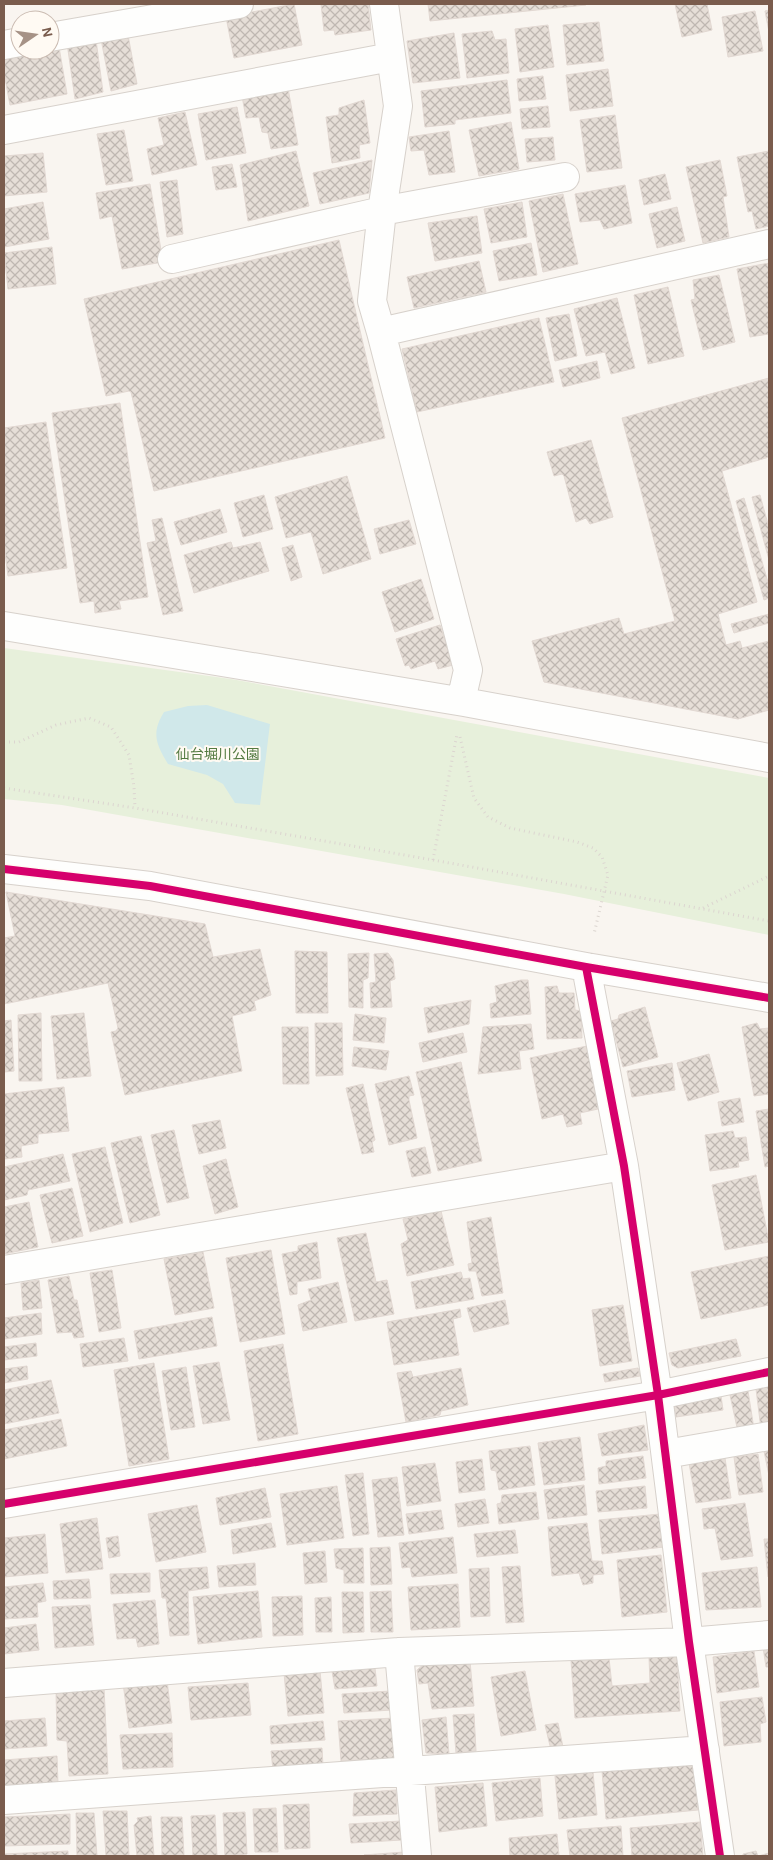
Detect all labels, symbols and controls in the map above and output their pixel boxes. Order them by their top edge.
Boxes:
north arrow [10,10,60,60]
text: N [39,26,55,39]
park label: 仙台堀川公園 [176,746,260,762]

